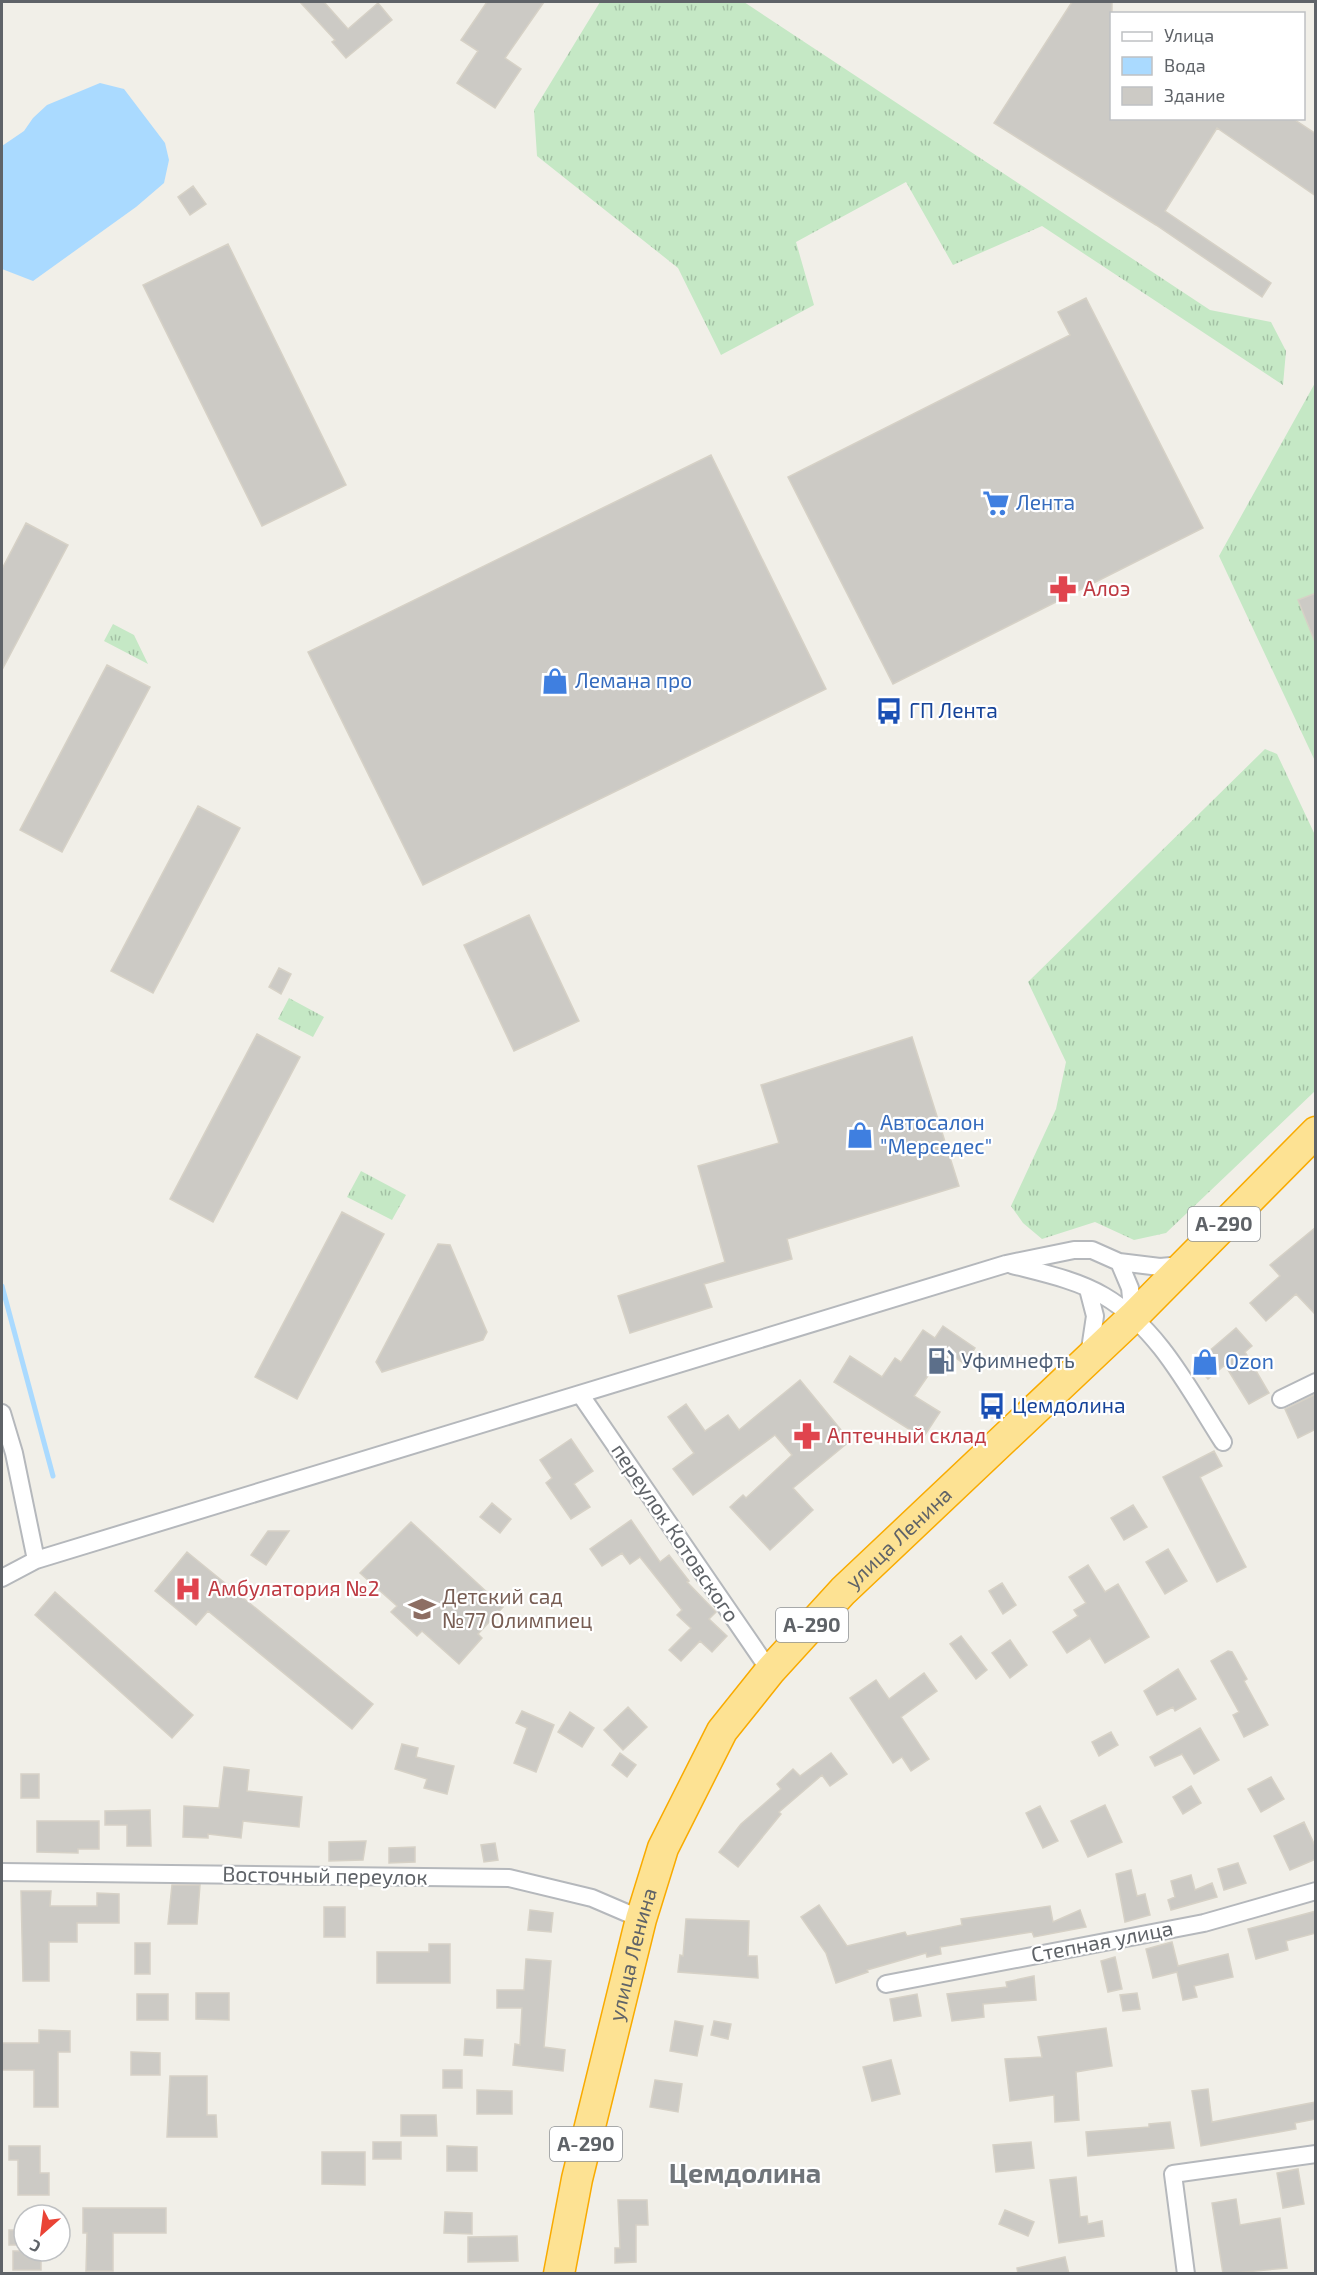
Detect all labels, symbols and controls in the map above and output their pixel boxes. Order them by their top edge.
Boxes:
legend [1110,12,1305,120]
text: Улица [1164,24,1214,46]
text: Вода [1164,54,1206,76]
text: Здание [1164,84,1225,106]
supermarket icon: Лента [981,488,1011,518]
place label: Лента [1016,489,1075,514]
pharmacy icon: Алоэ [1048,574,1078,604]
place label: Алоэ [1083,575,1130,600]
shop icon: Лемана про [540,666,570,696]
place label: Лемана про [575,667,692,692]
bus stop icon: ГП Лента [874,696,904,726]
place label: ГП Лента [909,697,998,722]
place label: Автосалон "Мерседес" [880,1109,992,1158]
shop icon: Автосалон "Мерседес" [845,1120,875,1150]
road number: А-290 [1188,1207,1260,1241]
fuel station icon: Уфимнефть [926,1346,956,1376]
place label: Уфимнефть [961,1347,1075,1372]
shop icon: Ozon [1190,1347,1220,1377]
place label: Ozon [1225,1348,1274,1373]
bus stop icon: Цемдолина [977,1391,1007,1421]
place label: Цемдолина [1012,1392,1126,1417]
pharmacy icon: Аптечный склад [792,1421,822,1451]
place label: Аптечный склад [827,1422,986,1447]
street label: переулок Котовского [606,1438,745,1627]
street label: улица Ленина [840,1481,956,1594]
hospital icon: Амбулатория №2 [173,1574,203,1604]
place label: Амбулатория №2 [208,1575,380,1601]
place label: Детский сад №77 Олимпиец [442,1583,593,1632]
school or university icon: Детский сад №77 Олимпиец [407,1594,437,1624]
road number: А-290 [776,1608,848,1642]
street label: Восточный переулок [222,1860,428,1890]
street label: улица Ленина [602,1884,661,2024]
street label: Степная улица [1029,1915,1175,1968]
road number: А-290 [550,2127,622,2161]
district label: Цемдолина [669,2156,821,2188]
north arrow [12,2203,72,2263]
text: С [26,2236,43,2257]

